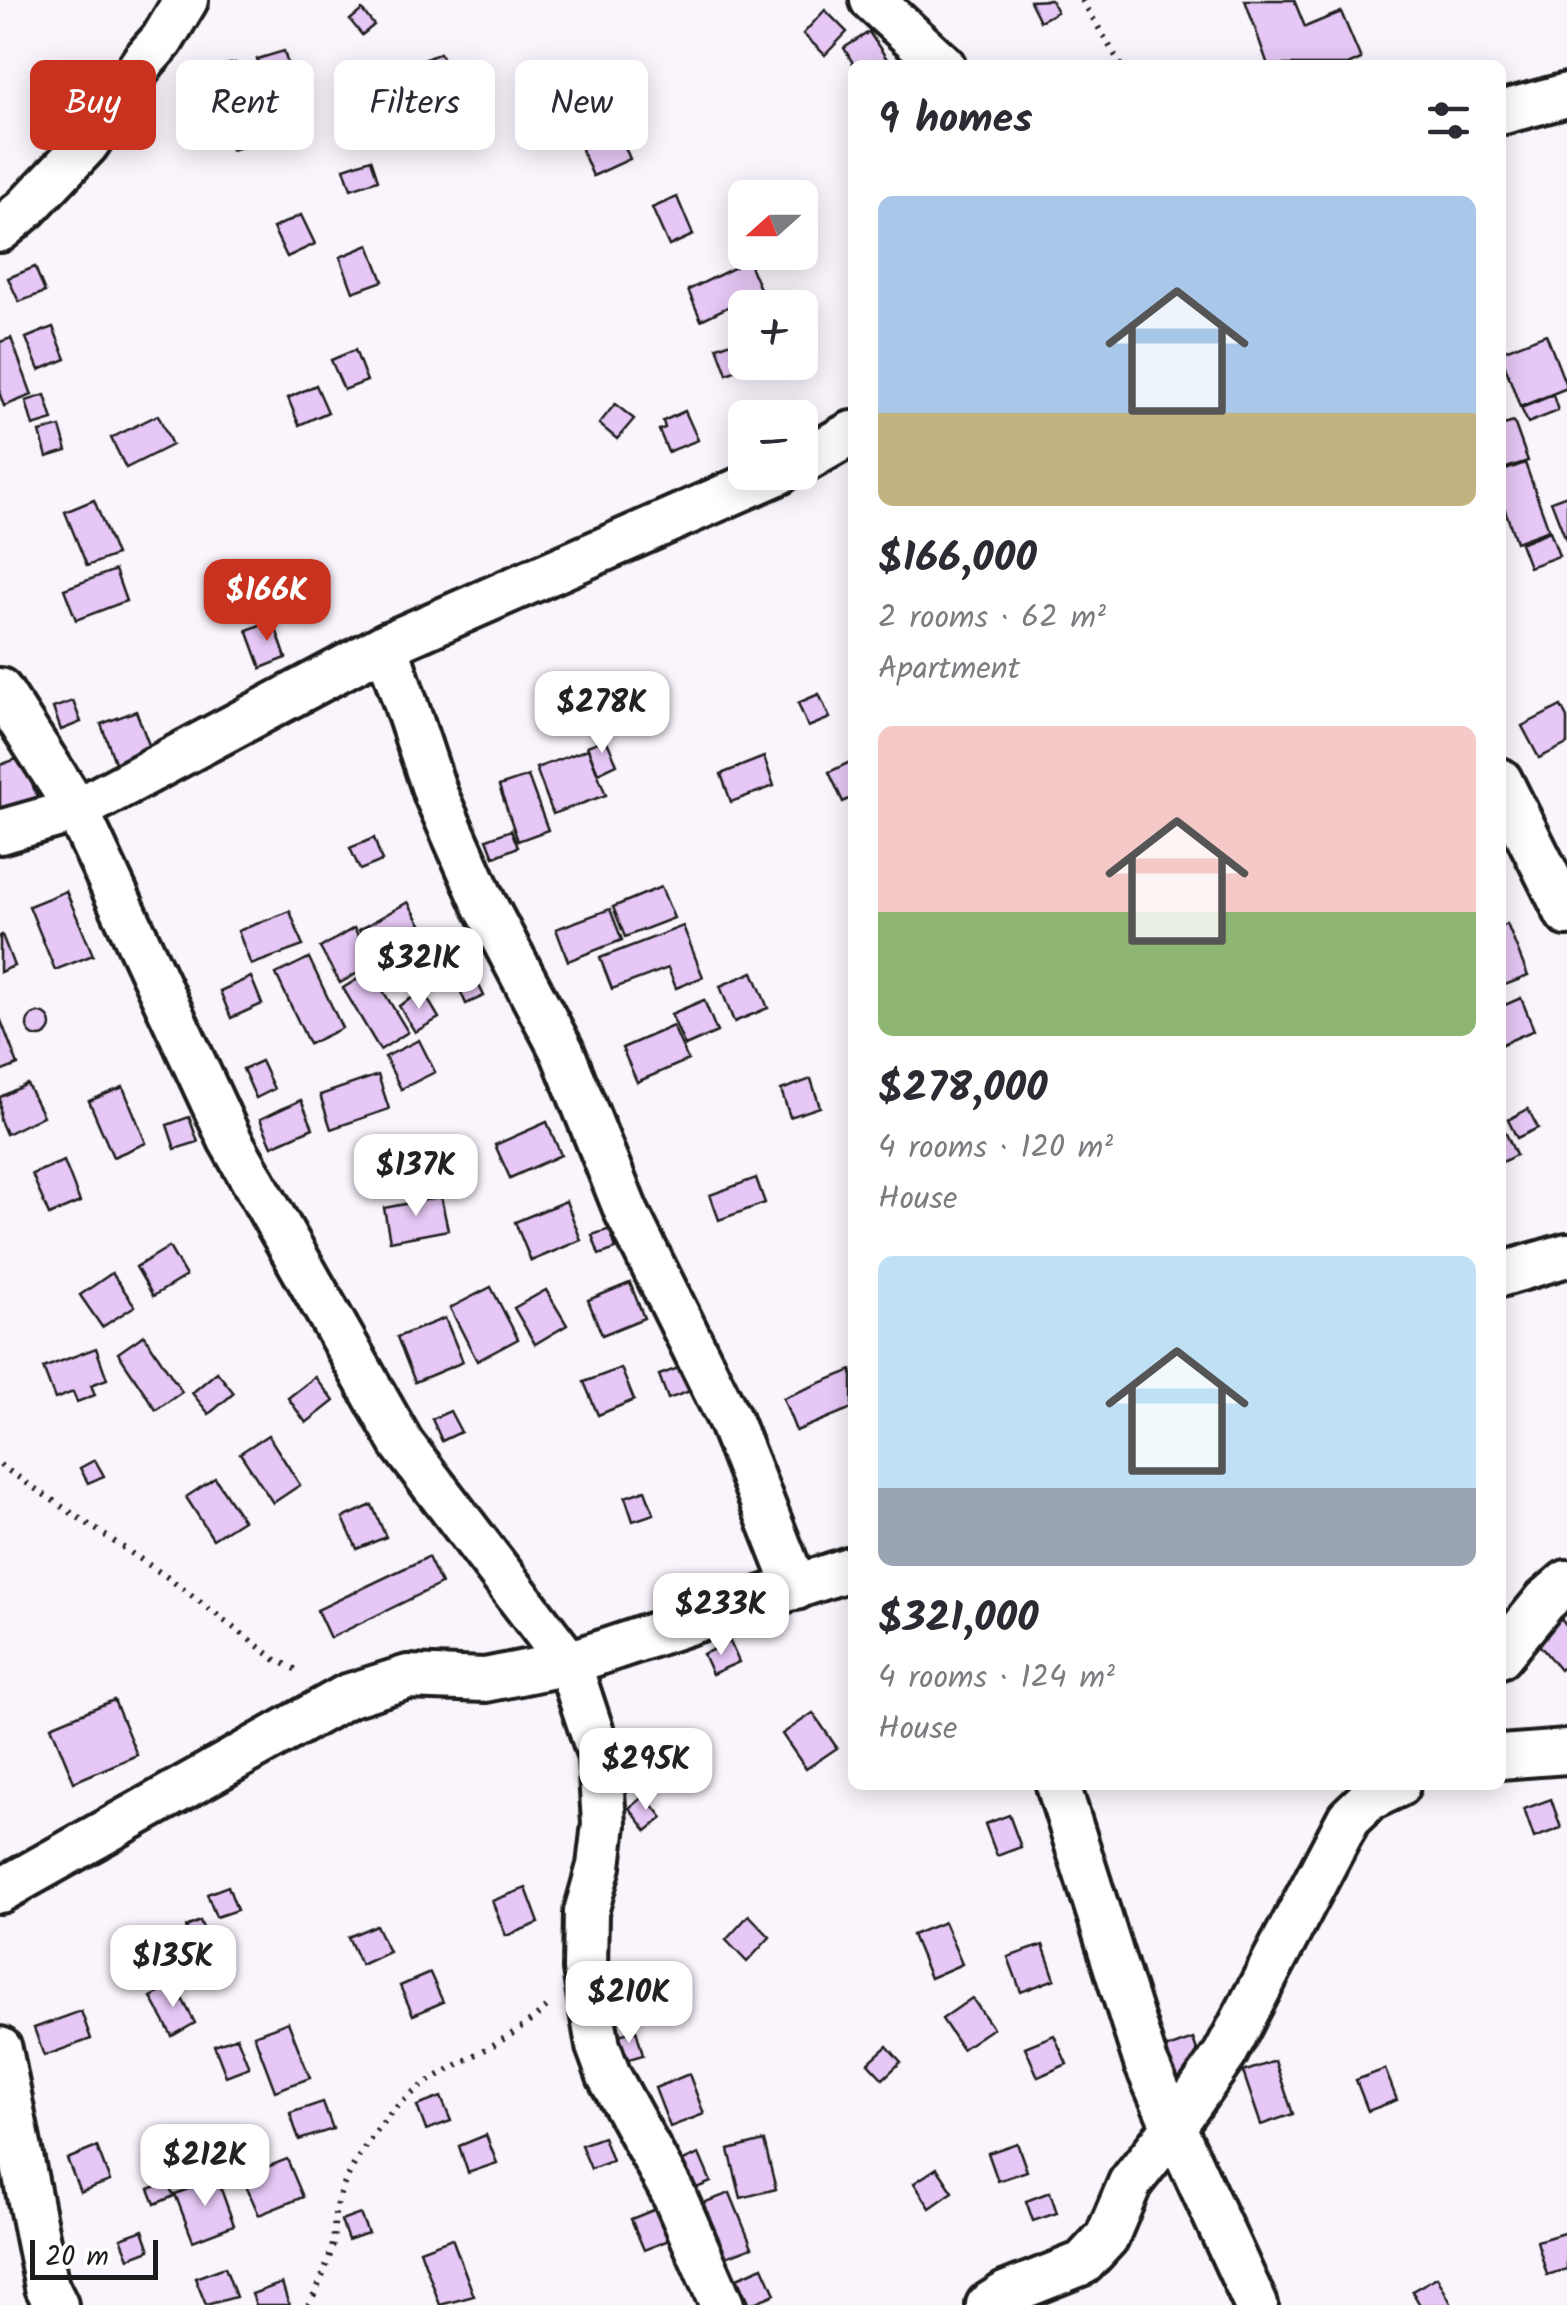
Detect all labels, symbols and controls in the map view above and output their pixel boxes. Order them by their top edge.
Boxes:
chip: Buy [30,60,156,150]
chip: Rent [176,60,314,150]
chip: Filters [334,60,495,150]
chip: New [515,60,648,150]
text: 9 homes [878,87,1033,154]
icon: filters [1421,93,1476,148]
north arrow [728,180,818,270]
map controls [728,180,818,490]
icon: home [1087,261,1267,441]
button: + [728,290,818,380]
button: − [728,400,818,490]
text: $166,000 [878,526,1037,593]
pin: $166K [197,559,337,644]
text: $166K [226,566,308,617]
text: 2 rooms · 62 m² [878,593,1106,644]
text: Apartment [878,644,1020,695]
pin: $278K [532,671,672,756]
text: $278K [557,678,647,729]
icon: home [1087,791,1267,971]
pin: $321K [349,927,489,1012]
text: $321K [377,934,461,985]
text: $278,000 [878,1056,1048,1123]
text: 4 rooms · 120 m² [878,1123,1113,1174]
pin: $137K [346,1134,486,1219]
text: $137K [376,1141,456,1192]
text: House [878,1174,957,1225]
icon: home [1087,1321,1267,1501]
pin: $233K [651,1573,791,1658]
text: $233K [675,1580,767,1631]
text: $321,000 [878,1586,1039,1653]
text: 4 rooms · 124 m² [878,1653,1115,1704]
text: House [878,1704,957,1755]
pin: $295K [576,1728,716,1813]
text: $295K [601,1735,691,1786]
pin: $135K [103,1925,243,2010]
text: $135K [132,1932,214,1983]
pin: $210K [559,1961,699,2046]
text: $210K [588,1968,670,2019]
pin: $212K [135,2124,275,2209]
text: $212K [162,2131,248,2182]
scale bar [30,2235,158,2280]
text: 20 m [45,2235,109,2280]

